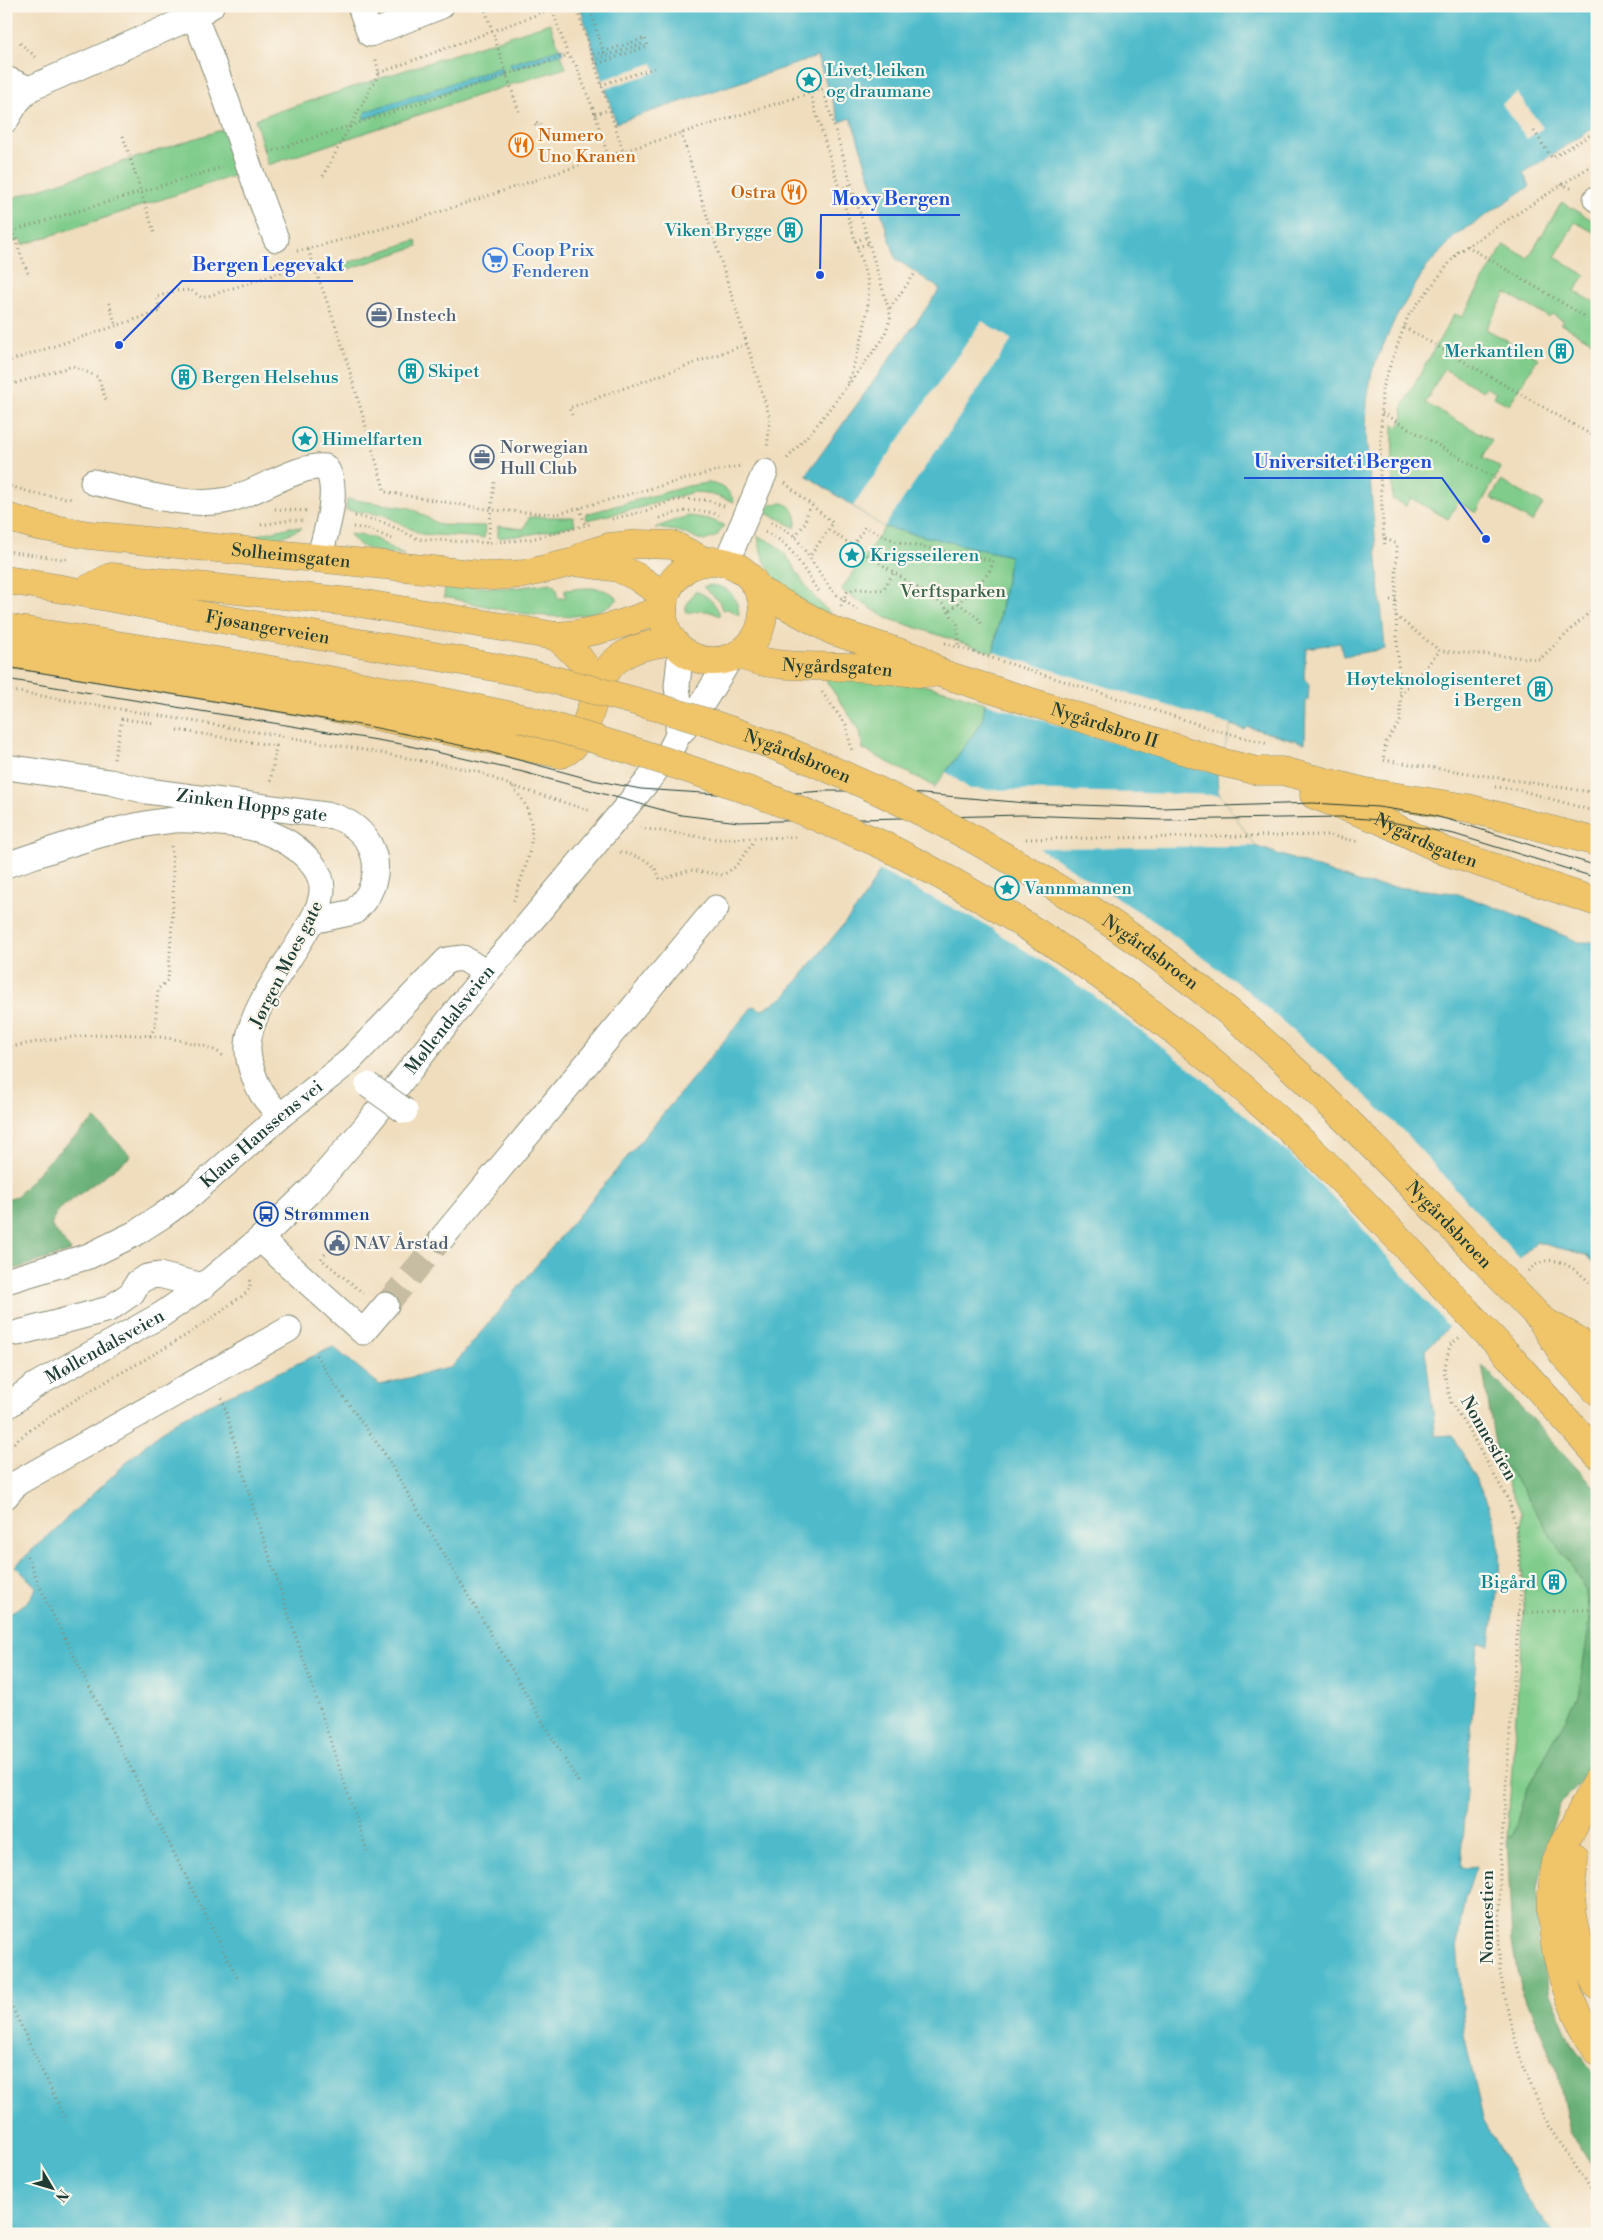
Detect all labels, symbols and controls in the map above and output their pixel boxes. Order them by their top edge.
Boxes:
place label: Livet, leiken og draumane [826,59,931,103]
place icon: Livet, leiken og draumane [796,67,822,93]
place label: Numero Uno Kranen [538,124,636,168]
restaurant icon: Numero Uno Kranen [508,132,534,158]
restaurant icon: Ostra [781,179,807,205]
place label: Ostra [731,181,777,204]
callout: Moxy Bergen [821,181,960,215]
text: Moxy Bergen [832,187,951,211]
building icon: Viken Brygge [777,217,803,243]
place label: Viken Brygge [663,219,772,242]
place label: Coop Prix Fenderen [512,239,595,283]
callout: Bergen Legevakt [182,247,353,281]
supermarket icon: Coop Prix Fenderen [482,247,508,273]
text: Bergen Legevakt [192,253,344,277]
office icon: Instech [366,302,392,328]
place label: Instech [396,304,457,327]
building icon: Merkantilen [1548,338,1574,364]
place label: Merkantilen [1444,340,1544,363]
building icon: Skipet [398,358,424,384]
place label: Skipet [428,360,480,383]
building icon: Bergen Helsehus [171,364,197,390]
place label: Bergen Helsehus [201,366,339,389]
place icon: Himelfarten [292,426,318,452]
place label: Himelfarten [322,428,423,451]
place label: Norwegian Hull Club [500,436,589,480]
office icon: Norwegian Hull Club [469,444,495,470]
callout: Universitet i Bergen [1244,444,1442,478]
text: Universitet i Bergen [1254,450,1432,474]
street label: Solheimsgaten [230,539,352,574]
place icon: Krigsseileren [839,542,865,568]
place label: Krigsseileren [870,544,979,567]
park label: Verftsparken [899,580,1006,603]
street label: Fjøsangerveien [204,605,332,650]
street label: Nygårdsgaten [781,654,894,683]
place label: Høyteknologisenteret i Bergen [1346,668,1523,712]
building icon: Høyteknologisenteret i Bergen [1527,676,1553,702]
street label: Nygårdsbro II [1048,698,1161,754]
street label: Nygårdsbroen [740,725,855,789]
street label: Zinken Hopps gate [175,784,329,827]
street label: Nygårdsgaten [1370,808,1481,873]
place icon: Vannmannen [994,875,1020,901]
place label: Vannmannen [1023,877,1132,900]
street label: Jørgen Moes gate [244,897,328,1032]
street label: Nygårdsbroen [1098,910,1203,995]
street label: Møllendalsveien [400,960,500,1079]
street label: Klaus Hanssens vei [195,1075,328,1193]
street label: Nygårdsbroen [1401,1176,1497,1274]
bus stop icon: Strømmen [253,1201,279,1227]
place label: Strømmen [284,1203,370,1226]
public building icon: NAV Årstad [324,1230,350,1256]
place label: NAV Årstad [354,1232,449,1255]
street label: Møllendalsveien [41,1304,169,1389]
street label: Nonnestien [1455,1392,1522,1485]
building icon: Bigård [1541,1569,1567,1595]
place label: Bigård [1480,1571,1537,1594]
street label: Nonnestien [1476,1870,1499,1964]
north arrow [28,2162,78,2212]
text: N [51,2185,72,2205]

